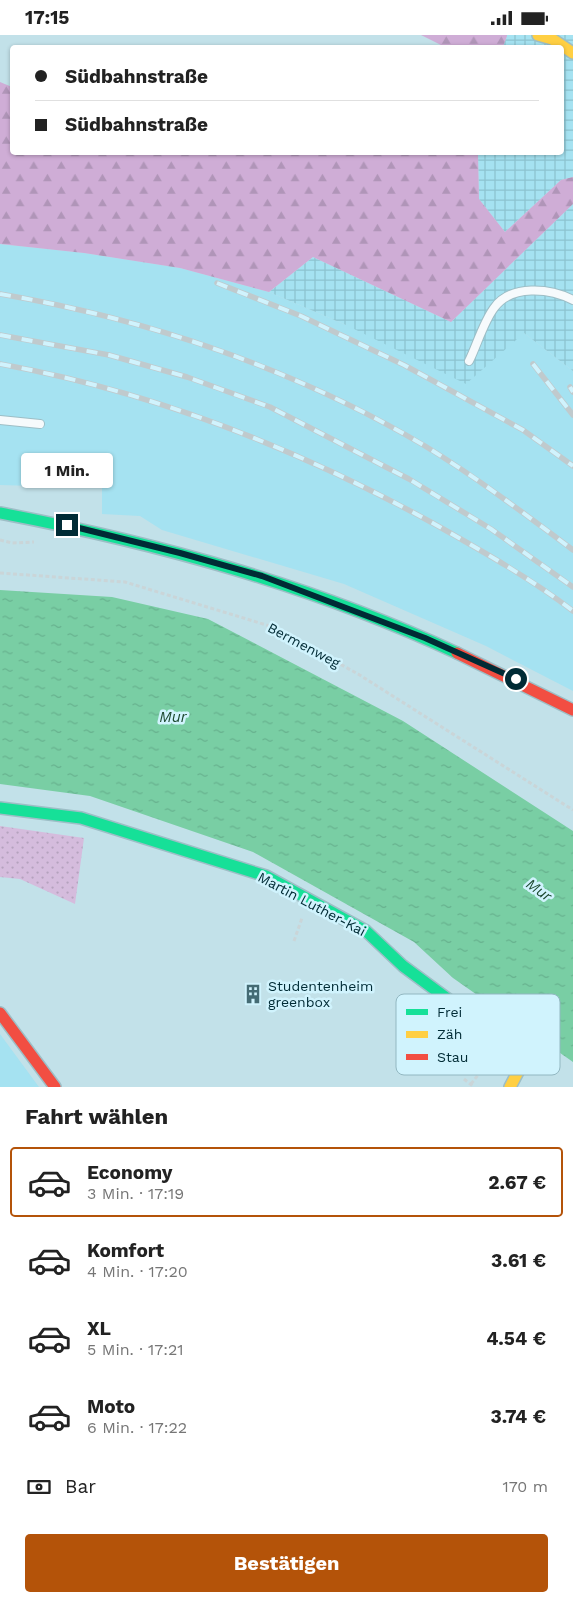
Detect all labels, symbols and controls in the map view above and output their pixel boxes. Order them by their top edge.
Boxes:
text: 17:15 [25,6,69,29]
text: Südbahnstraße [65,65,208,88]
text: Südbahnstraße [65,113,208,136]
callout: 1 Min. [21,453,113,487]
text: 1 Min. [44,461,90,480]
route end [56,514,78,536]
street label: Bermenweg [265,619,344,671]
route start [505,668,527,690]
water label: Mur [159,708,188,726]
street label: Martin Luther-Kai [255,869,369,939]
water label: Mur [523,875,556,906]
place label: Studentenheim greenbox [268,978,373,1010]
building icon: Studentenheim greenbox [242,983,264,1005]
legend [396,994,560,1075]
text: Frei [437,1004,462,1020]
text: Zäh [437,1026,462,1042]
text: Stau [437,1049,468,1065]
text: Fahrt wählen [25,1104,168,1129]
icon: car [27,1160,72,1205]
text: Economy [87,1161,172,1184]
text: 2.67 € [488,1171,546,1194]
text: 3 Min. · 17:19 [87,1184,184,1203]
icon: car [27,1238,72,1283]
text: Komfort [87,1239,164,1262]
text: 3.61 € [491,1249,546,1272]
text: 4 Min. · 17:20 [87,1262,188,1281]
icon: car [27,1316,72,1361]
text: XL [87,1317,111,1340]
text: 4.54 € [486,1327,546,1350]
text: 5 Min. · 17:21 [87,1340,184,1359]
icon: car [27,1394,72,1439]
text: Moto [87,1395,135,1418]
text: 3.74 € [490,1405,546,1428]
text: 6 Min. · 17:22 [87,1418,187,1437]
icon: cash [25,1473,53,1501]
text: Bar [65,1475,96,1498]
text: 170 m [502,1477,548,1496]
button: Bestätigen [25,1534,548,1592]

